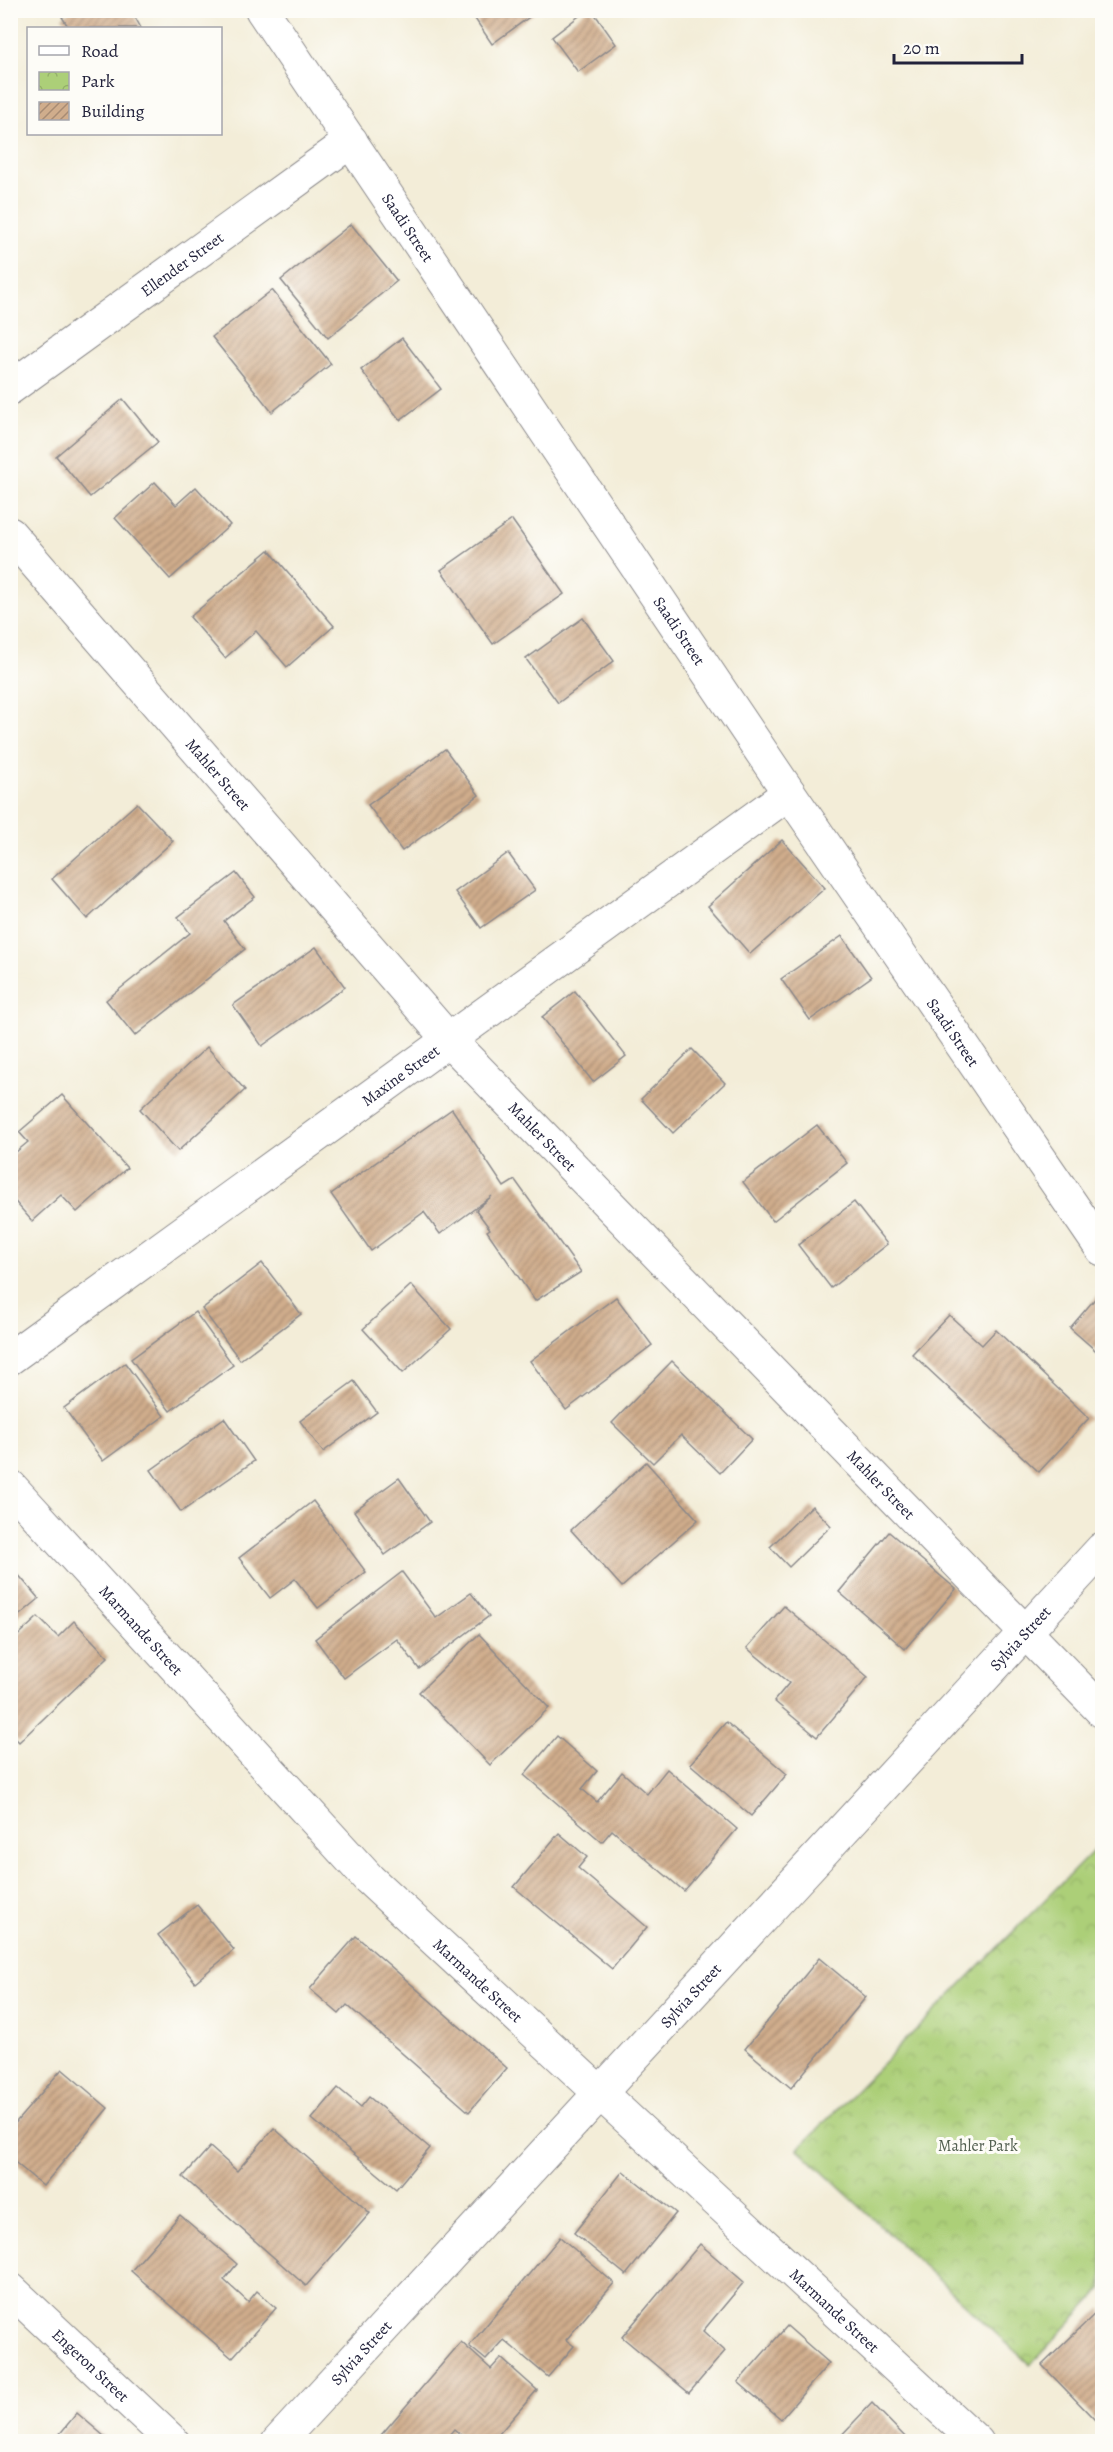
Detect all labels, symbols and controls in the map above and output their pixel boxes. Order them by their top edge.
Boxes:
legend [27,27,222,135]
scale bar [894,27,1022,65]
text: 20 m [903,36,940,60]
text: Road [81,39,119,63]
text: Park [81,69,115,93]
text: Building [81,99,145,123]
street label: Saadi Street [376,189,439,267]
street label: Ellender Street [136,227,228,302]
street label: Saadi Street [648,592,710,670]
street label: Mahler Street [180,734,255,816]
street label: Saadi Street [921,994,984,1071]
street label: Maxine Street [357,1040,444,1112]
street label: Mahler Street [503,1097,581,1176]
street label: Mahler Street [842,1445,920,1525]
street label: Marmande Street [94,1581,188,1680]
street label: Sylvia Street [985,1601,1056,1676]
street label: Marmande Street [428,1934,527,2028]
street label: Sylvia Street [656,1959,727,2033]
park label: Mahler Park [938,2135,1018,2157]
street label: Marmande Street [784,2264,884,2358]
street label: Sylvia Street [326,2316,397,2390]
street label: Engeron Street [47,2324,134,2407]

